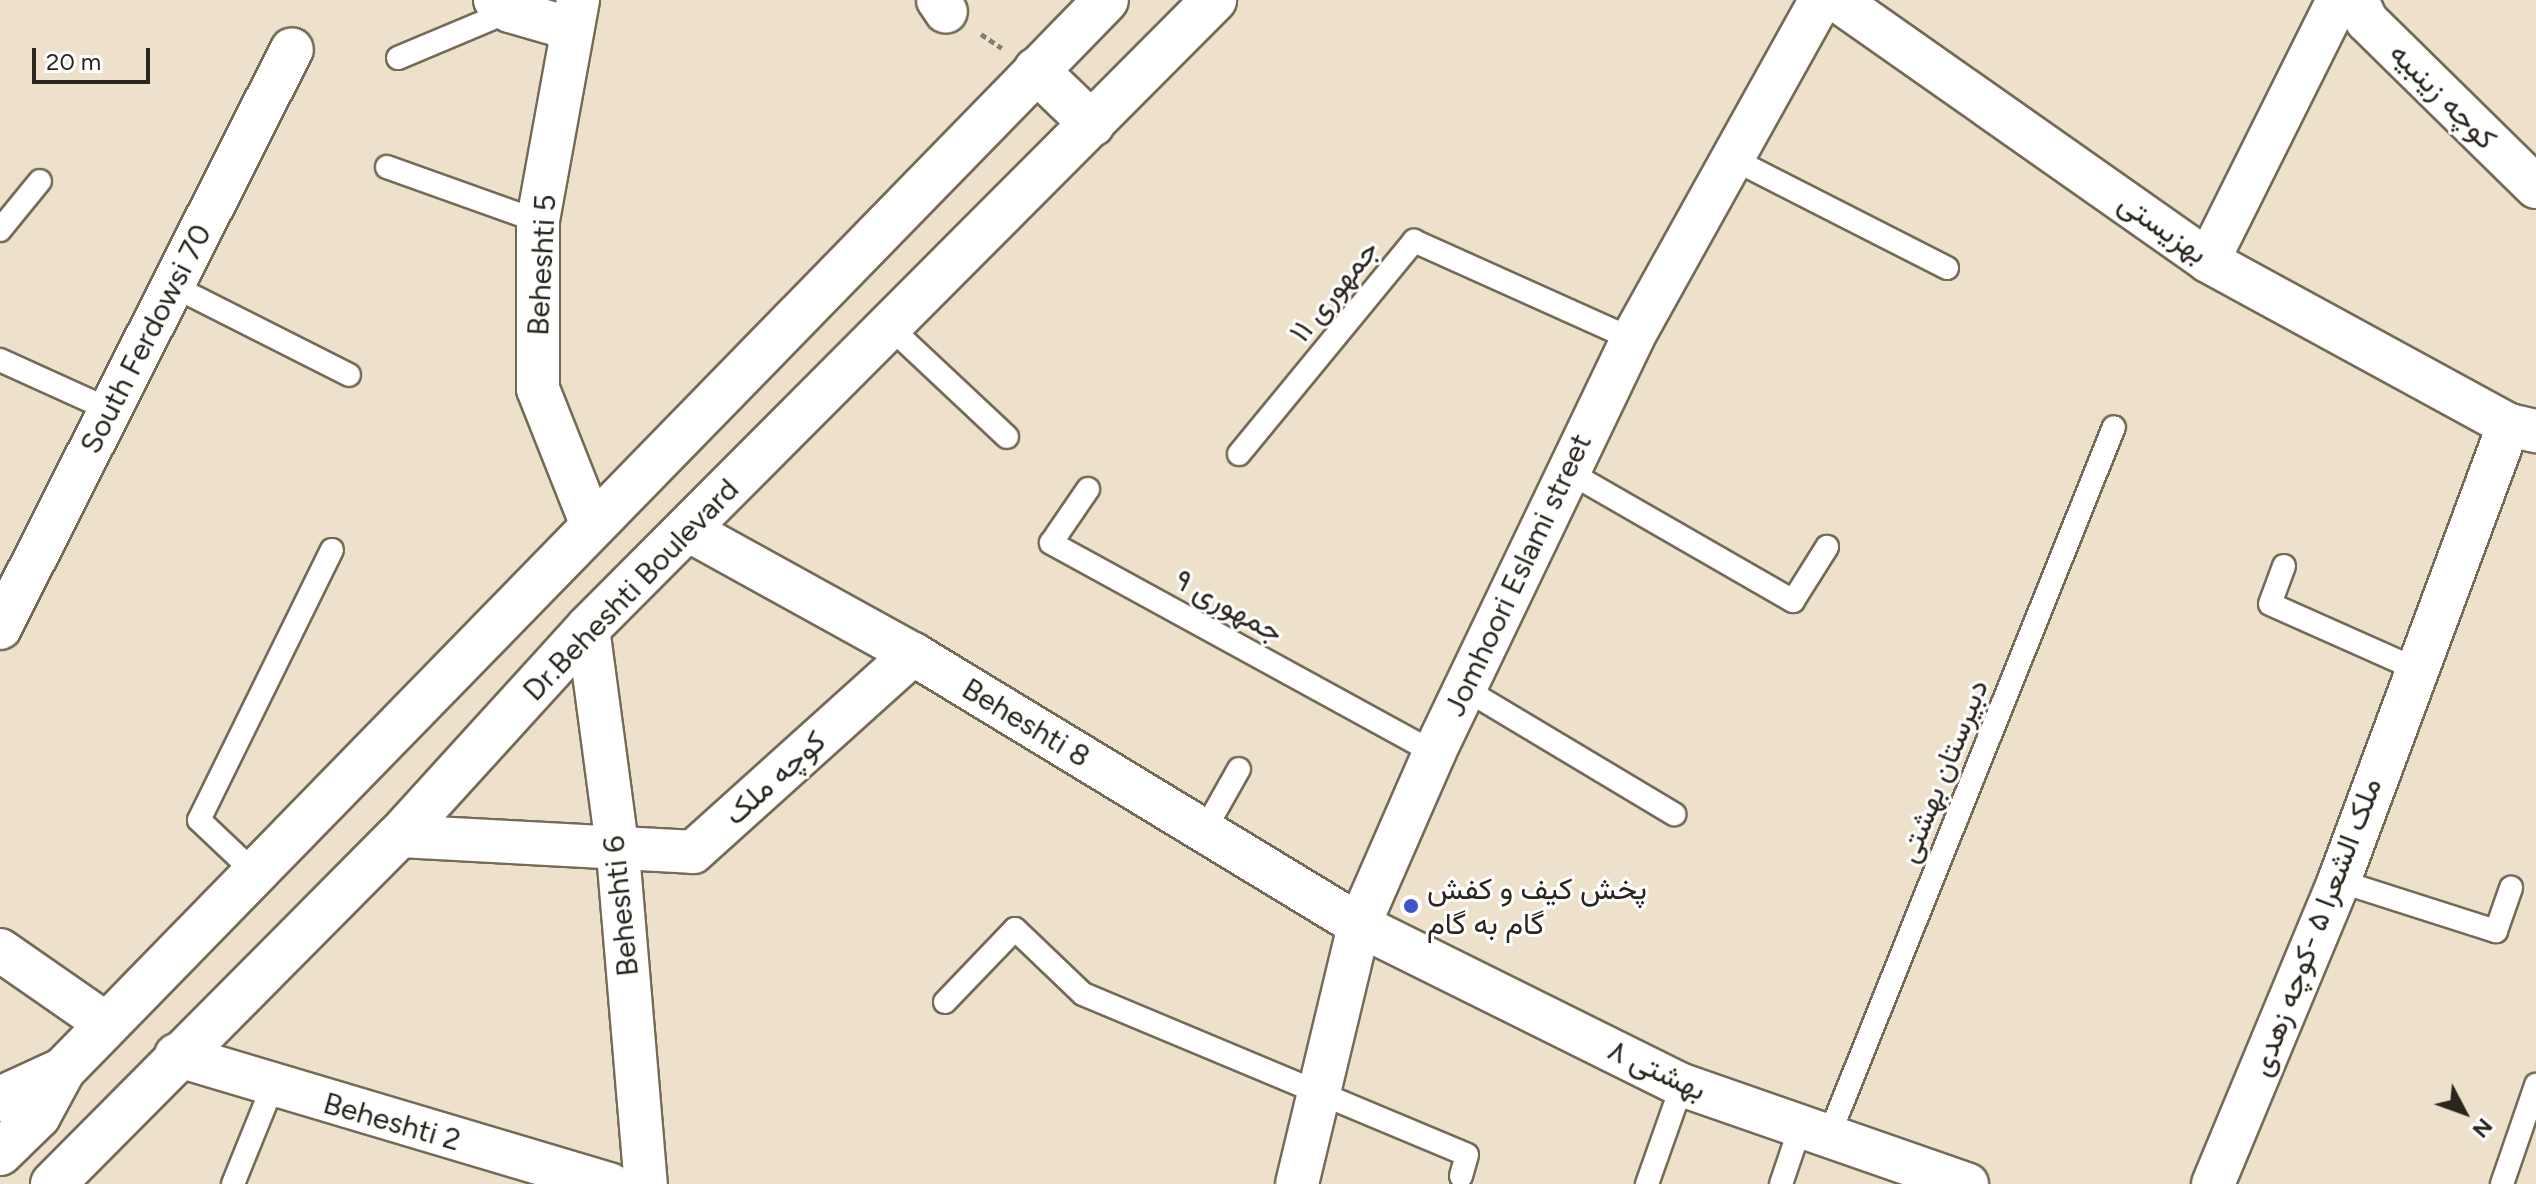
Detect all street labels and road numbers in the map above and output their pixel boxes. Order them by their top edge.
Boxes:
street label: کوچه زینبیه [2382,35,2504,157]
street label: بهزیستی [2112,184,2214,272]
street label: Beheshti 5 [520,193,564,337]
street label: South Ferdowsi 70 [73,218,219,460]
street label: جمهوری ۱۱ [1282,232,1386,350]
street label: Jomhoori Eslami street [1437,428,1599,722]
street label: Dr.Beheshti Boulevard [516,472,746,708]
street label: جمهوری ۹ [1168,561,1290,651]
street label: Beheshti 8 [956,671,1096,775]
street label: دبیرستان بهشتی [1890,674,1996,868]
street label: کوچه ملک [717,723,833,833]
street label: ملک الشعرا ۵ -کوچه زهدی [2242,773,2390,1081]
street label: Beheshti 6 [596,834,646,978]
street label: بهشتی ۸ [1602,1032,1712,1108]
street label: Beheshti 2 [319,1085,465,1159]

